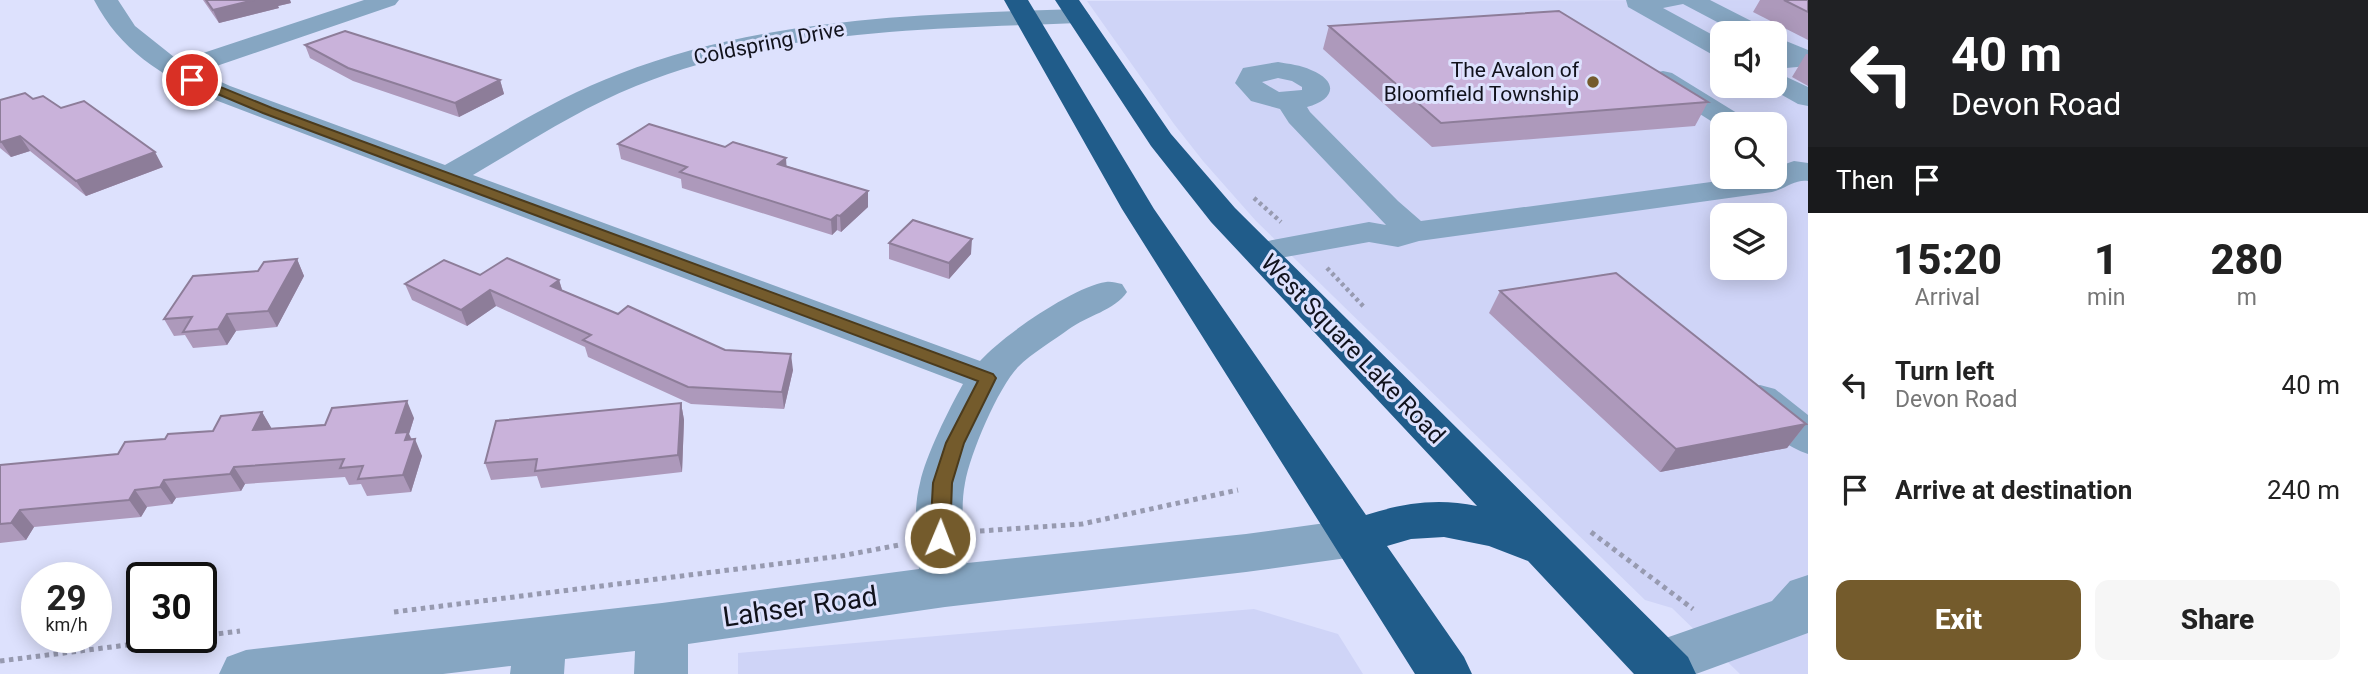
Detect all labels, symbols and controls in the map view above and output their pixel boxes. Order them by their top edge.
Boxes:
street label: Coldspring Drive [692,17,846,69]
map controls [1710,21,1787,280]
button: sound [1710,21,1787,98]
text: 40 m [1951,26,2062,83]
icon: left [1836,28,1927,119]
pin [162,50,222,110]
place label: The Avalon of Bloomfield Township [1384,58,1580,106]
icon: arrive [173,61,211,99]
marker: The Avalon of Bloomfield Township [1585,74,1601,90]
text: Devon Road [1951,85,2121,123]
button: search [1710,112,1787,189]
icon: arrive [1908,161,1946,199]
text: Then [1836,165,1894,195]
button: layers [1710,203,1787,280]
text: 15:20 [1893,235,2002,284]
text: 1 [2094,235,2118,284]
text: 280 [2210,235,2283,284]
street label: West Square Lake Road [1255,249,1451,449]
text: Arrival [1915,284,1980,311]
text: min [2087,284,2125,311]
text: m [2237,284,2257,311]
text: Turn left [1895,356,1994,386]
icon: left [1836,366,1874,404]
text: 40 m [2282,370,2340,400]
text: Devon Road [1895,386,2017,413]
icon: arrive [1836,471,1874,509]
text: Arrive at destination [1895,475,2132,505]
text: 240 m [2267,475,2340,505]
position arrow [903,501,977,575]
speed limit sign: 30 [126,562,217,653]
text: 29 [46,578,87,619]
street label: Lahser Road [721,579,879,634]
button: Exit [1836,580,2081,660]
button: Share [2095,580,2340,660]
text: km/h [45,614,88,635]

